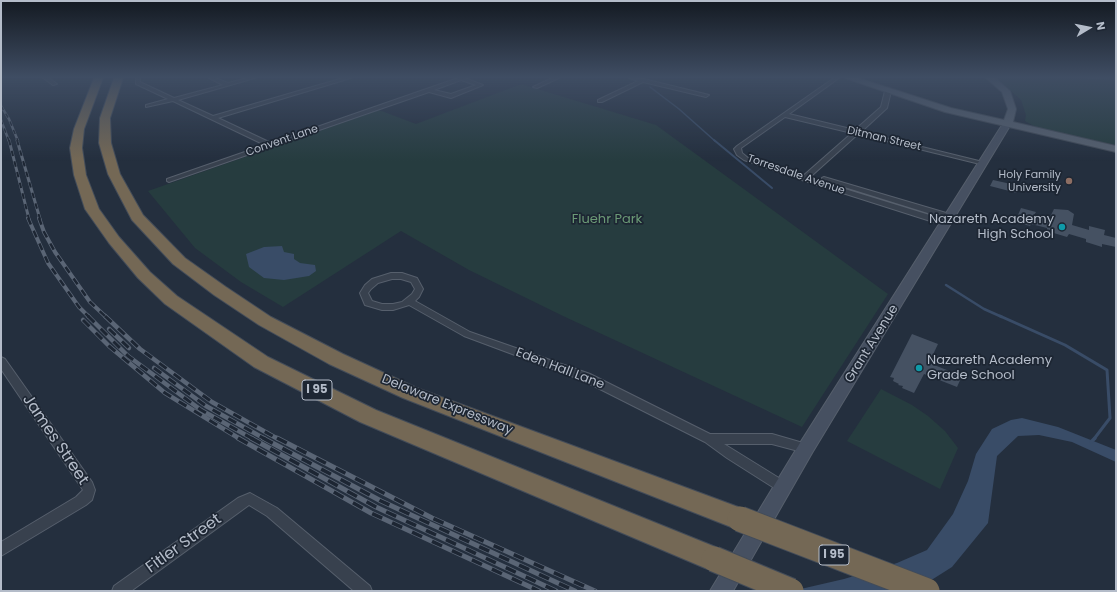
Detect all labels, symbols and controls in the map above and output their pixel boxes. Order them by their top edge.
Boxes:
north arrow [1069,8,1109,48]
text: N [1092,20,1109,31]
street label: Convent Lane [244,122,320,160]
street label: Ditman Street [846,124,922,154]
street label: Torresdale Avenue [745,152,847,198]
place label: Holy Family University [999,168,1061,194]
marker: Holy Family University [1064,176,1074,186]
park label: Fluehr Park [572,212,642,228]
place label: Nazareth Academy High School [929,212,1054,243]
marker: Nazareth Academy High School [1057,222,1067,232]
street label: Grant Avenue [842,302,902,386]
street label: Eden Hall Lane [513,345,607,393]
place label: Nazareth Academy Grade School [927,353,1052,384]
marker: Nazareth Academy Grade School [914,363,924,373]
street label: Delaware Expressway [379,372,515,438]
road number: I 95 [302,380,332,400]
street label: James Street [18,391,92,489]
street label: Fitler Street [142,510,226,578]
road number: I 95 [819,545,849,565]

